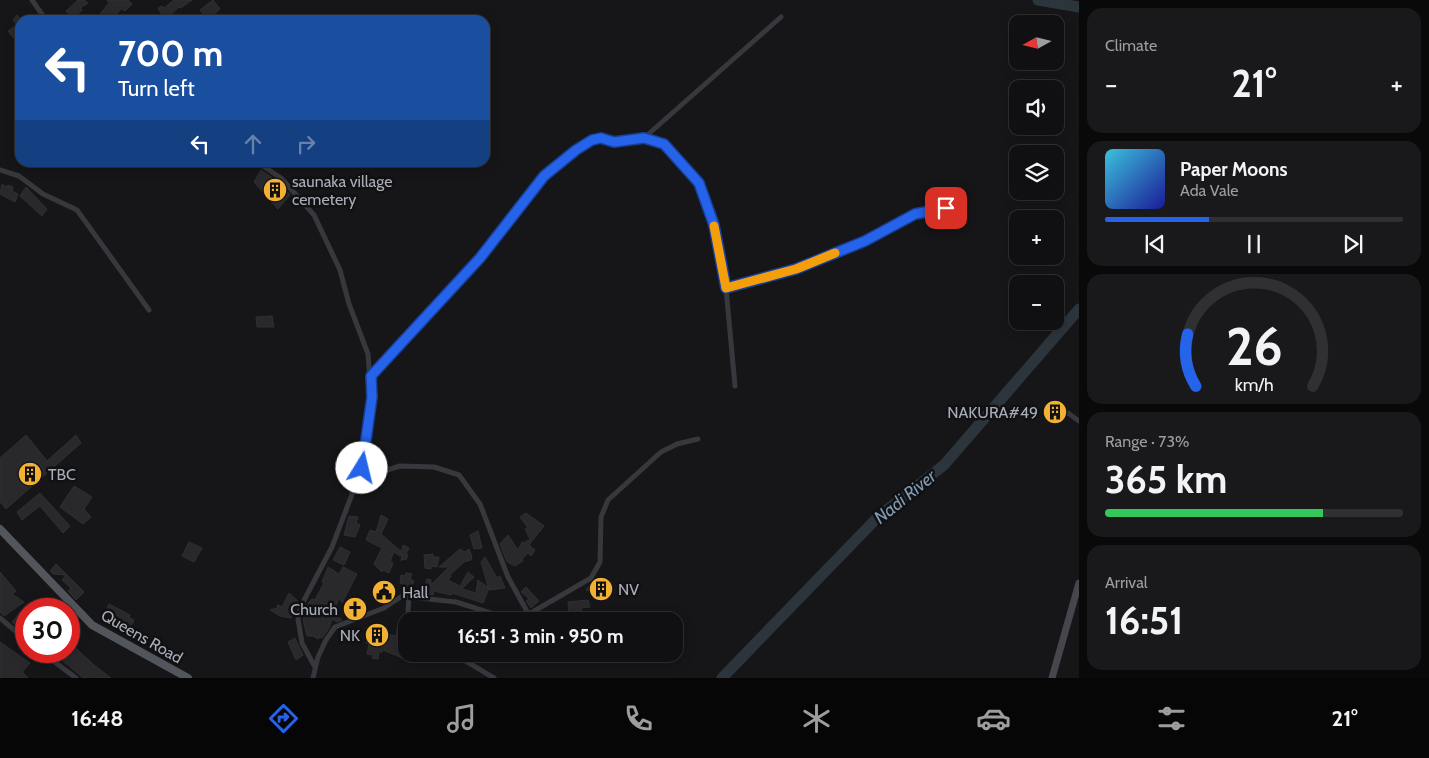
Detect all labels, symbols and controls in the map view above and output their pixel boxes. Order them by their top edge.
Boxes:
north arrow [1009,15,1064,70]
map controls [1009,15,1064,330]
text: 700 m [118,32,223,75]
icon: left [35,35,100,100]
text: Climate [1105,36,1157,55]
text: 21° [1231,60,1277,107]
text: − [1105,67,1117,101]
text: + [1391,67,1403,101]
text: Turn left [118,75,195,102]
button: sound [1009,80,1064,135]
icon: left [186,130,214,158]
icon: ahead [239,130,267,158]
icon: right [292,130,320,158]
button: layers [1009,145,1064,200]
text: Paper Moons [1180,158,1288,181]
place label: saunaka village cemetery [292,172,392,209]
building icon: saunaka village cemetery [262,177,288,203]
text: Ada Vale [1180,181,1239,200]
pin [925,187,967,229]
icon: arrive [932,194,960,222]
button: + [1009,210,1064,265]
icon: previous [1141,230,1169,258]
icon: pause [1240,230,1268,258]
icon: next [1339,230,1367,258]
button: − [1009,275,1064,330]
text: 26 [1226,315,1282,378]
text: km/h [1234,374,1274,395]
building icon: NAKURA#49 [1042,399,1068,425]
place label: NAKURA#49 [947,403,1038,422]
text: Range · 73% [1105,432,1189,451]
position arrow [335,441,387,493]
text: 365 km [1105,456,1227,503]
building icon: TBC [17,461,43,487]
water label: Nadi River [869,464,942,529]
place label: TBC [48,465,76,484]
text: Arrival [1105,573,1148,592]
building icon: NV [588,576,614,602]
public building icon: Hall [371,579,397,605]
place label: NV [618,580,639,599]
place label: Hall [402,583,429,602]
church icon: Church [342,596,368,622]
text: 16:51 [1105,597,1183,644]
speed limit sign: 30 [15,598,80,663]
place label: Church [290,600,338,619]
street label: Queens Road [98,605,186,667]
building icon: NK [364,622,390,648]
text: 16:51 · 3 min · 950 m [457,625,624,648]
place label: NK [340,626,360,645]
icon: directions [266,701,301,736]
icon: music [444,701,479,736]
icon: phone [621,701,656,736]
icon: climate [799,701,834,736]
icon: car [976,701,1011,736]
icon: filters [1154,701,1189,736]
text: 16:48 [71,705,124,732]
text: 21° [1332,705,1358,732]

